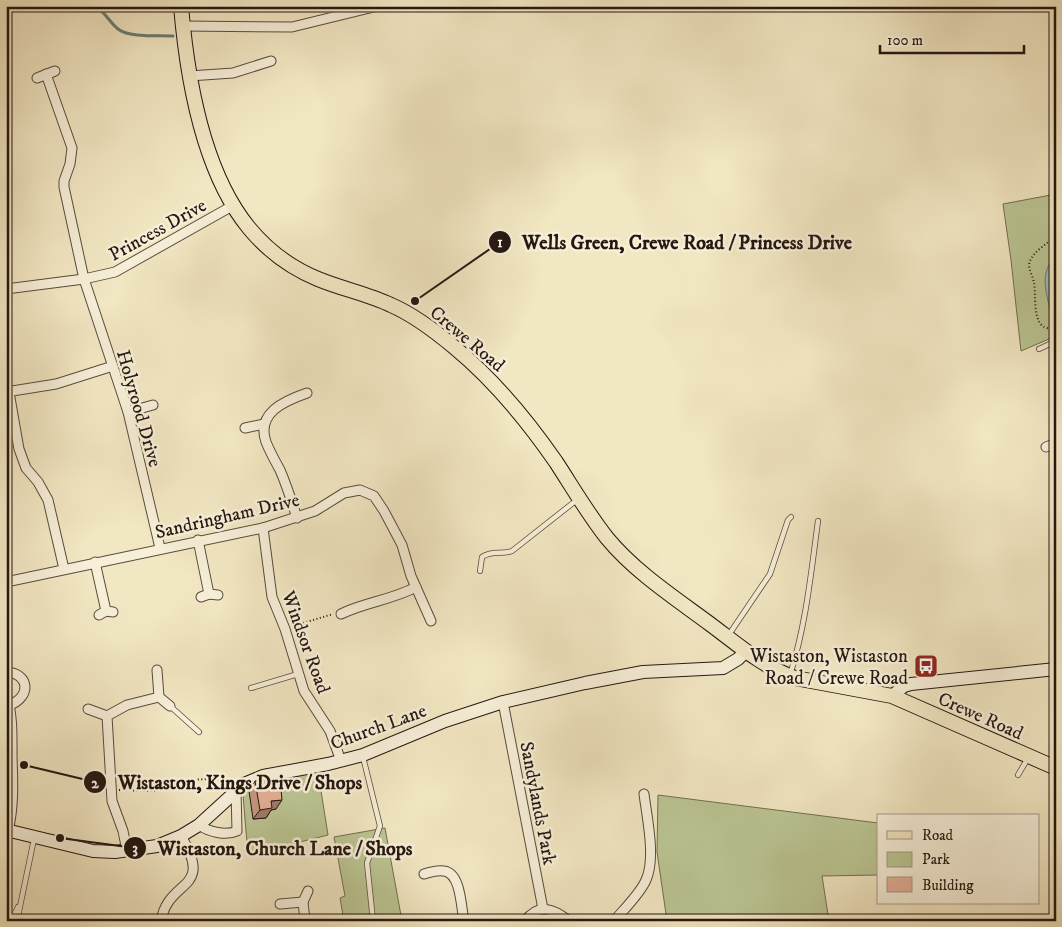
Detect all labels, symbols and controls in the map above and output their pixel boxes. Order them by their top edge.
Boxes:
scale bar [880,22,1023,54]
text: 100 m [887,31,923,50]
street label: Princess Drive [105,194,211,267]
callout: Wells Green, Crewe Road / Princess Drive [487,225,862,260]
text: Wells Green, Crewe Road / Princess Drive [521,231,853,256]
text: 1 [497,233,503,252]
street label: Crewe Road [425,301,510,377]
street label: Holyrood Drive [111,347,166,470]
street label: Sandringham Drive [153,489,302,544]
street label: Windsor Road [276,587,335,698]
place label: Wistaston, Wistaston Road / Crewe Road [749,645,909,690]
bus stop icon: Wistaston, Wistaston Road / Crewe Road [913,653,939,679]
street label: Crewe Road [934,687,1027,746]
street label: Church Lane [327,699,430,755]
street label: Sandylands Park [514,740,561,867]
callout: Wistaston, Kings Drive / Shops [82,765,372,800]
text: Wistaston, Kings Drive / Shops [117,771,362,796]
text: 2 [91,774,99,793]
legend [877,814,1040,904]
text: Road [922,826,954,845]
callout: Wistaston, Church Lane / Shops [122,830,422,865]
text: Wistaston, Church Lane / Shops [156,837,413,862]
text: 3 [132,839,138,858]
text: Park [922,850,951,869]
text: Building [922,876,974,895]

